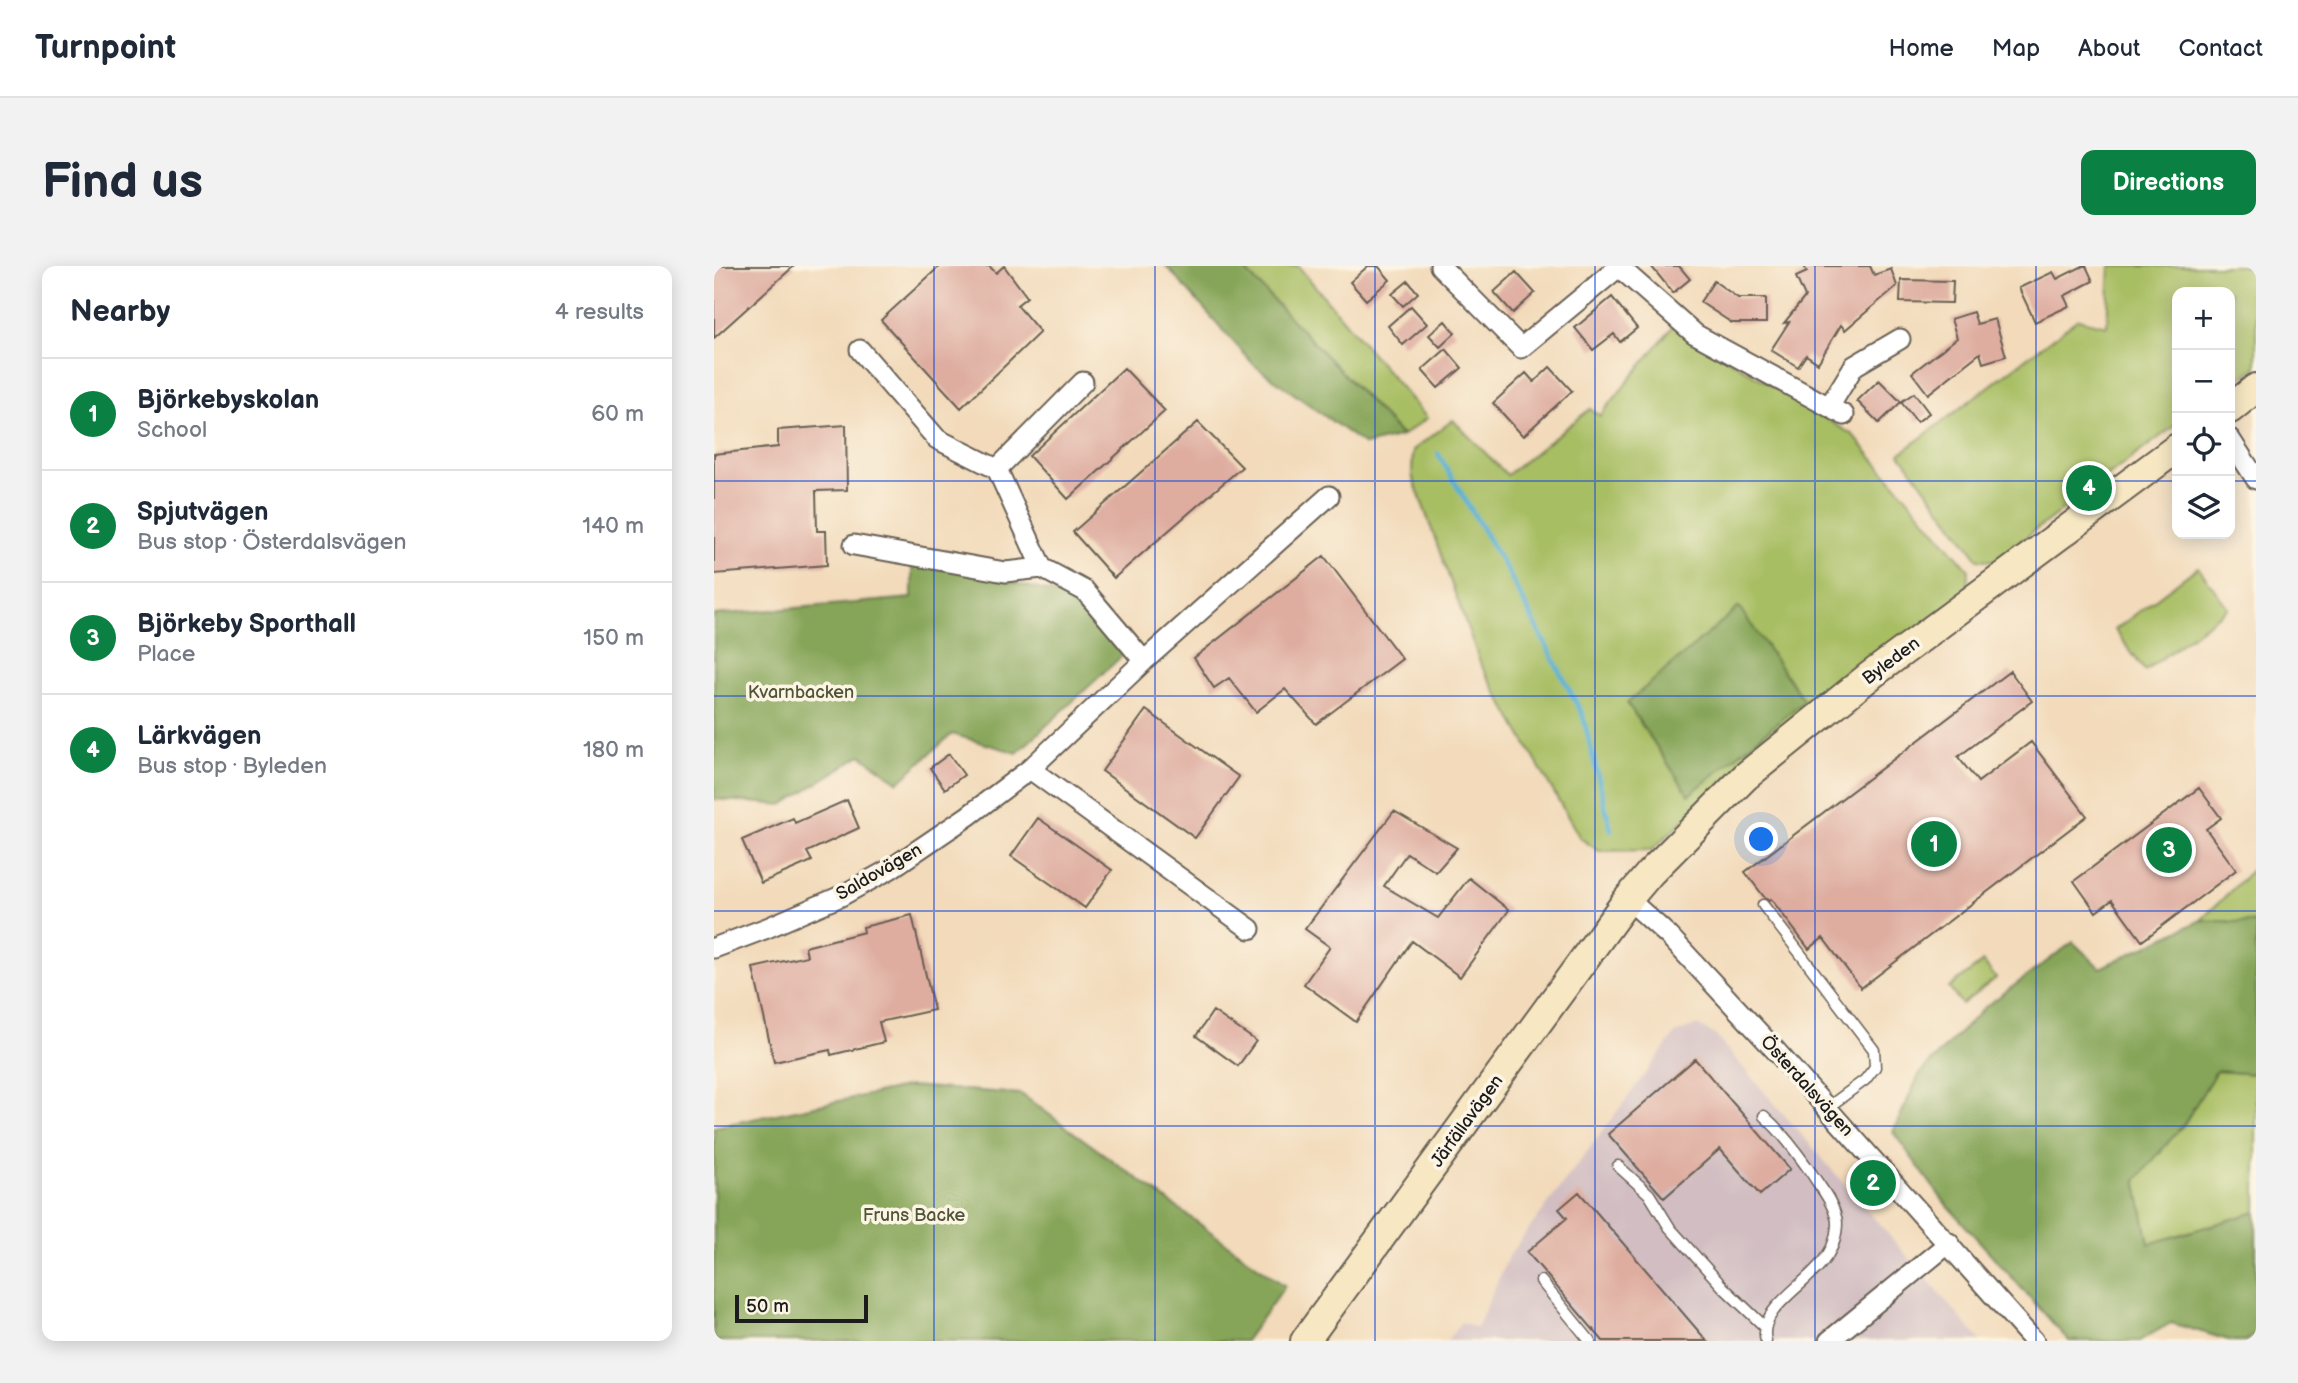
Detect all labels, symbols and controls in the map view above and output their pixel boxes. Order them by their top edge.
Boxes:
text: Turnpoint [35,28,176,68]
text: Home [1889,34,1954,63]
text: Map [1992,34,2040,63]
text: About [2078,34,2140,63]
text: Contact [2178,34,2263,63]
button: Directions [2081,150,2256,215]
text: Find us [42,153,203,212]
map controls [2172,287,2235,539]
button: + [2172,287,2235,350]
text: Nearby [70,294,170,330]
text: 4 results [555,298,644,326]
button: − [2172,350,2235,413]
text: Björkebyskolan [137,385,319,416]
text: 1 [88,400,98,428]
text: 60 m [591,400,644,428]
button: locate [2172,413,2235,476]
text: School [137,416,207,444]
pin: 4 [2066,462,2112,514]
button: layers [2172,476,2235,539]
text: Spjutvägen [137,497,269,528]
text: 2 [86,512,100,540]
text: 140 m [582,512,644,540]
text: Bus stop · Österdalsvägen [137,528,406,556]
text: Björkeby Sporthall [137,609,356,640]
text: 3 [86,624,100,652]
text: 150 m [583,624,644,652]
street label: Byleden [1858,633,1924,689]
text: Place [137,640,195,668]
park label: Kvarnbacken [748,682,854,703]
text: Lärkvägen [137,721,261,752]
text: 4 [86,736,100,764]
text: 180 m [583,736,644,764]
text: Bus stop · Byleden [137,752,327,780]
pin: 1 [1911,818,1957,870]
your location [1744,822,1778,856]
pin: 3 [2146,824,2192,876]
street label: Saldovägen [832,839,926,905]
street label: Österdalsvägen [1756,1031,1859,1141]
street label: Järfällavägen [1427,1071,1507,1171]
pin: 2 [1850,1157,1896,1209]
park label: Fruns Backe [863,1205,966,1226]
scale bar [735,1292,868,1324]
text: 50 m [746,1295,789,1318]

